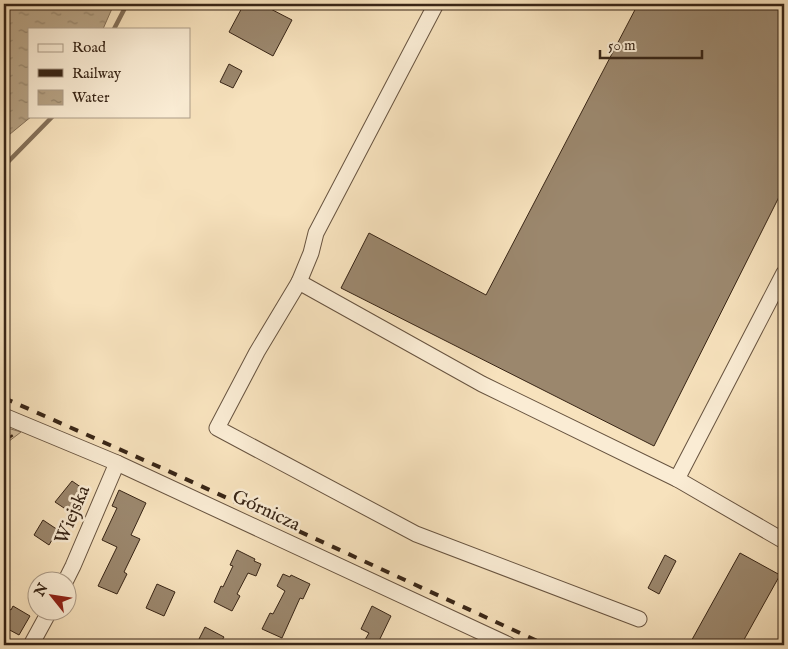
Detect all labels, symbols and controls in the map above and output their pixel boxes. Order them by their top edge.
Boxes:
legend [28,28,190,118]
scale bar [600,28,703,60]
text: 50 m [608,36,636,55]
text: Road [72,38,107,57]
text: Railway [72,64,122,83]
text: Water [72,88,110,107]
street label: Wiejska [50,481,96,548]
street label: Górnicza [228,485,305,538]
north arrow [28,572,78,622]
text: N [30,580,52,601]

